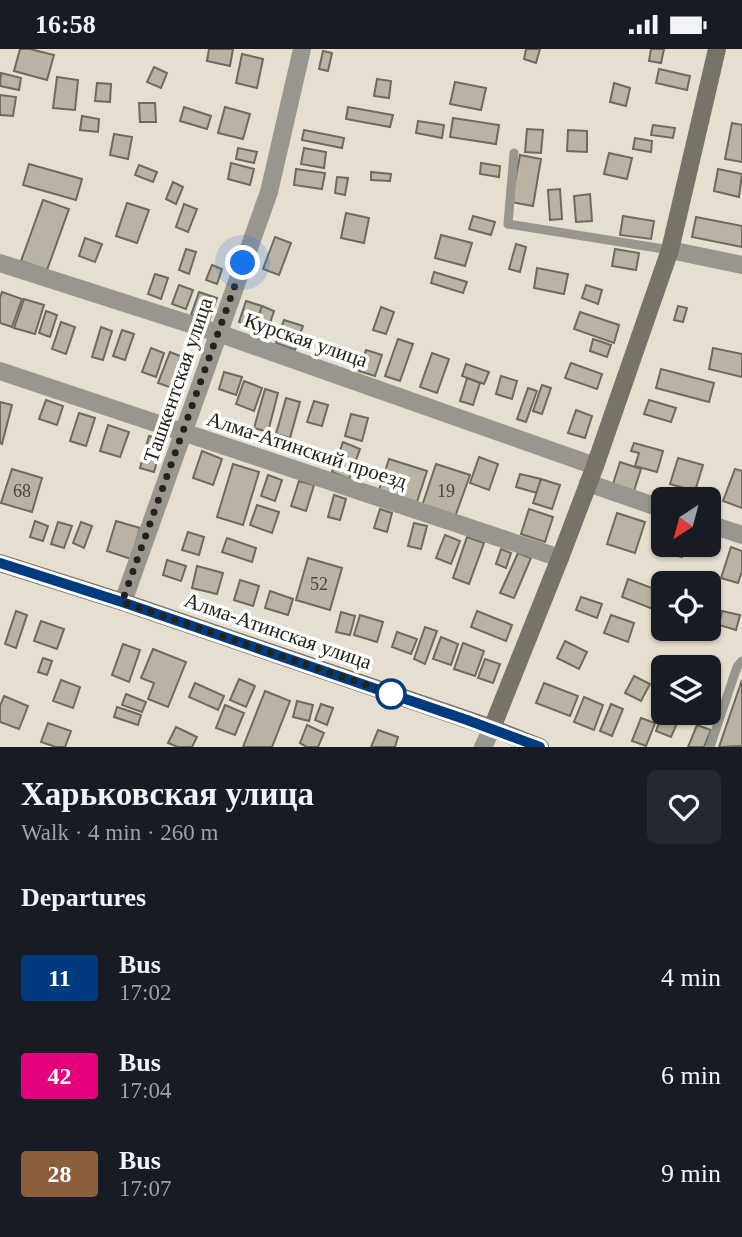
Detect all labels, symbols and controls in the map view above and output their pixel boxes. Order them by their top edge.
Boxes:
text: 16:58 [35,10,96,39]
your location [225,245,260,280]
street label: Ташкентская улица [139,294,218,466]
street label: Курская улица [241,308,371,373]
street label: Алма-Атинский проезд [204,406,410,494]
house number: 68 [13,481,31,501]
house number: 19 [437,481,455,501]
north arrow [651,487,721,557]
map controls [651,487,721,725]
button: locate [651,571,721,641]
house number: 52 [310,574,328,594]
street label: Алма-Атинская улица [181,588,375,674]
button: layers [651,655,721,725]
unlabelled marker [376,679,406,709]
button: heart [647,770,721,844]
text: Харьковская улица [21,776,314,812]
text: Walk · 4 min · 260 m [21,820,218,845]
text: Departures [21,883,146,912]
text: Bus [119,950,161,979]
text: 4 min [661,963,721,992]
text: 11 [48,965,71,991]
text: 17:02 [119,980,171,1005]
text: Bus [119,1048,161,1077]
text: 6 min [661,1061,721,1090]
text: 42 [48,1063,72,1089]
text: 17:04 [119,1078,171,1103]
text: Bus [119,1146,161,1175]
text: 9 min [661,1159,721,1188]
text: 28 [48,1161,72,1187]
text: 17:07 [119,1176,171,1201]

